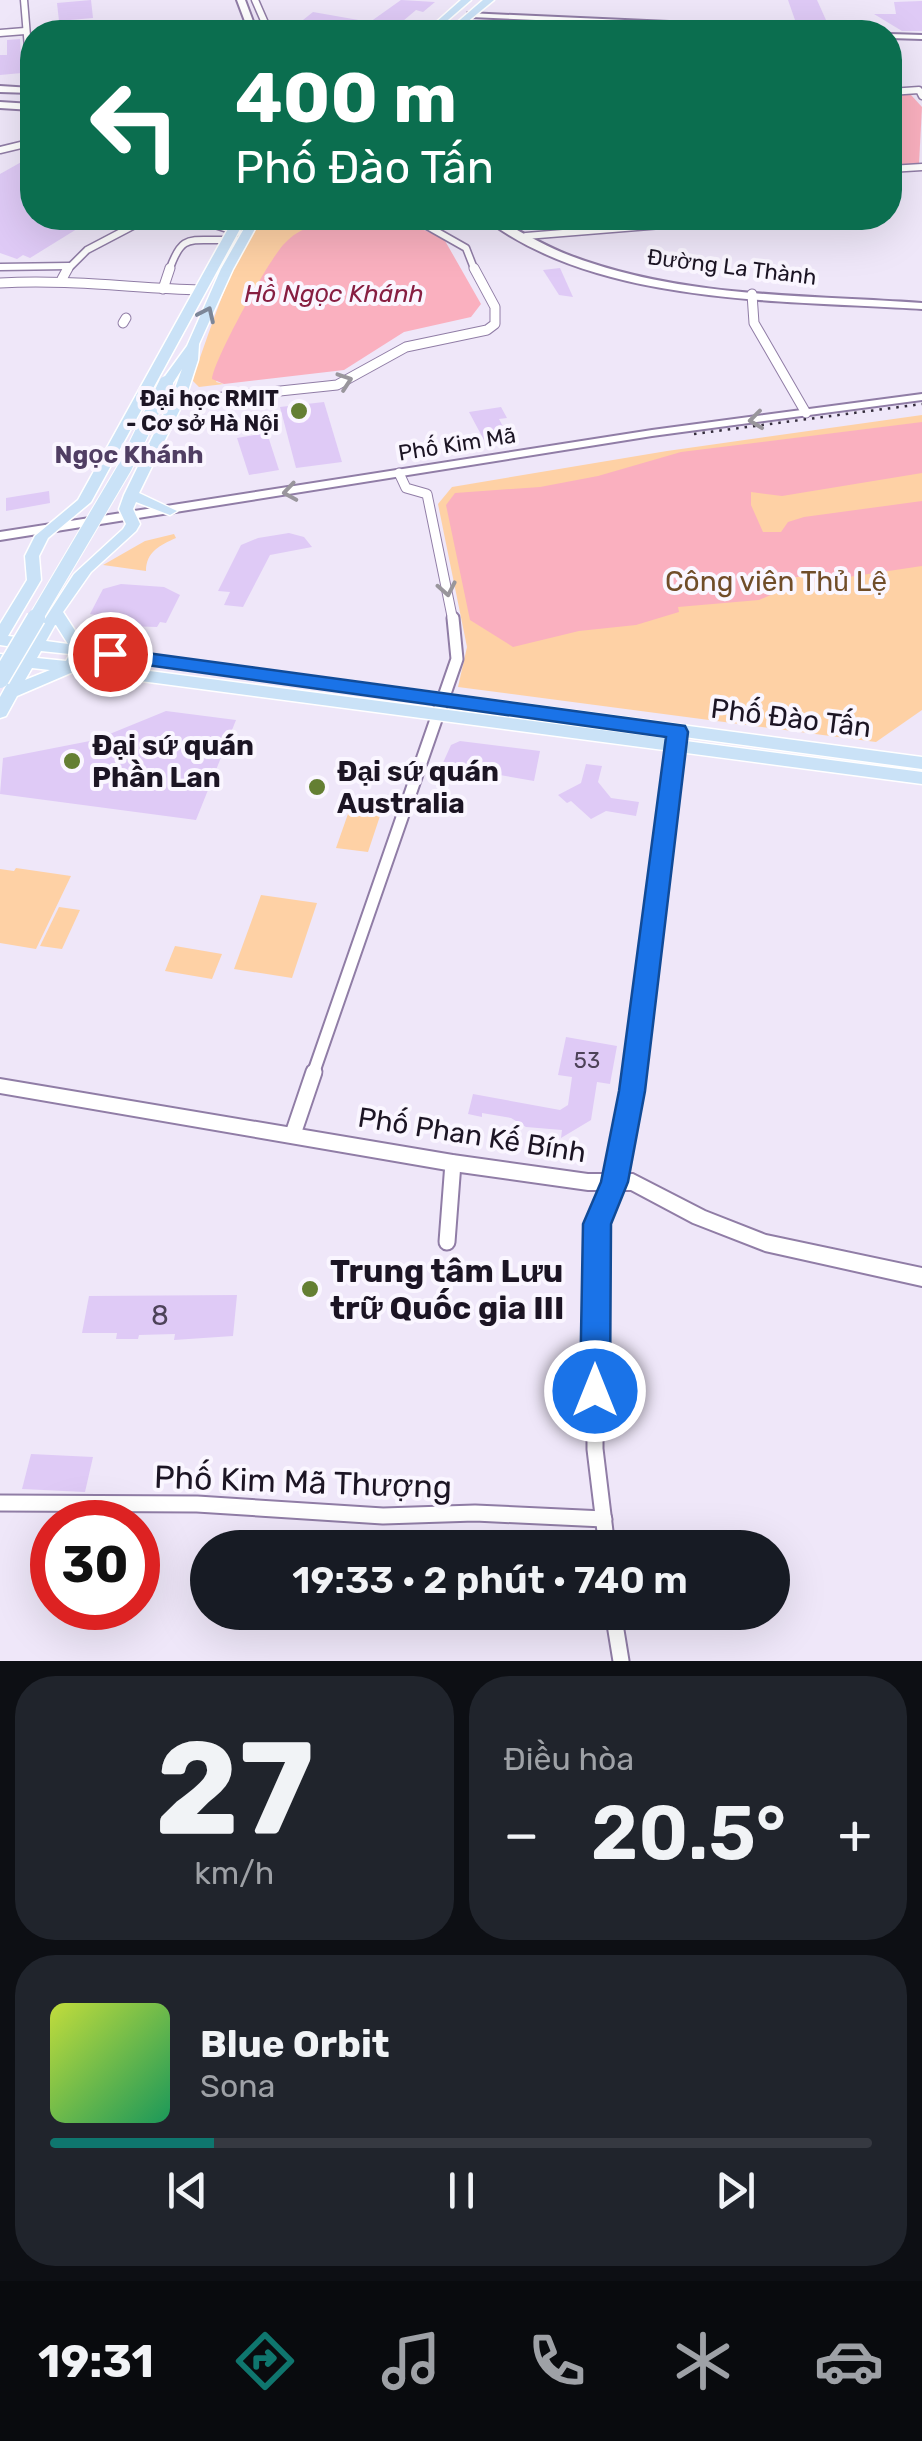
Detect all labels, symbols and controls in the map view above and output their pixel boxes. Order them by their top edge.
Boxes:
text: 400 m [235,57,457,140]
icon: left [70,60,200,190]
text: Phố Đào Tấn [235,141,494,194]
street label: Đường La Thành [646,243,818,291]
water label: Hồ Ngọc Khánh [244,277,424,308]
one-way arrow [194,306,214,324]
one-way arrow [335,372,352,392]
place label: Đại học RMIT - Cơ sở Hà Nội [126,385,279,437]
marker: Đại học RMIT - Cơ sở Hà Nội [288,400,310,422]
one-way arrow [748,409,764,430]
street label: Phố Kim Mã [396,421,518,467]
district label: Ngọc Khánh [54,440,204,469]
one-way arrow [281,481,298,502]
park label: Công viên Thủ Lệ [665,565,887,598]
one-way arrow [435,581,456,598]
pin [68,612,153,697]
icon: arrive [83,627,138,682]
street label: Phố Đào Tấn [709,691,873,744]
place label: Đại sứ quán Phần Lan [92,729,254,794]
marker: Đại sứ quán Phần Lan [61,750,83,772]
place label: Đại sứ quán Australia [337,755,499,820]
marker: Đại sứ quán Australia [306,776,328,798]
house number: 53 [574,1047,600,1074]
street label: Phố Phan Kế Bính [356,1100,588,1169]
place label: Trung tâm Lưu trữ Quốc gia III [330,1252,564,1327]
marker: Trung tâm Lưu trữ Quốc gia III [299,1278,321,1300]
house number: 8 [151,1299,169,1332]
position arrow [543,1339,647,1443]
street label: Phố Kim Mã Thượng [153,1457,453,1506]
speed limit sign: 30 [30,1500,160,1630]
text: 19:33 · 2 phút · 740 m [292,1557,688,1603]
text: 27 [155,1711,314,1866]
text: Điều hòa [504,1740,634,1778]
text: 20.5° [591,1789,786,1878]
text: − [504,1802,539,1867]
text: + [838,1802,872,1867]
text: km/h [194,1854,274,1892]
text: Blue Orbit [200,2021,390,2067]
text: Sona [200,2067,275,2105]
icon: previous [160,2163,215,2218]
icon: pause [434,2163,489,2218]
icon: next [708,2163,763,2218]
icon: directions [230,2326,300,2396]
icon: music [376,2326,446,2396]
icon: phone [522,2326,592,2396]
icon: climate [668,2326,738,2396]
icon: car [814,2326,884,2396]
text: 19:31 [38,2335,154,2388]

